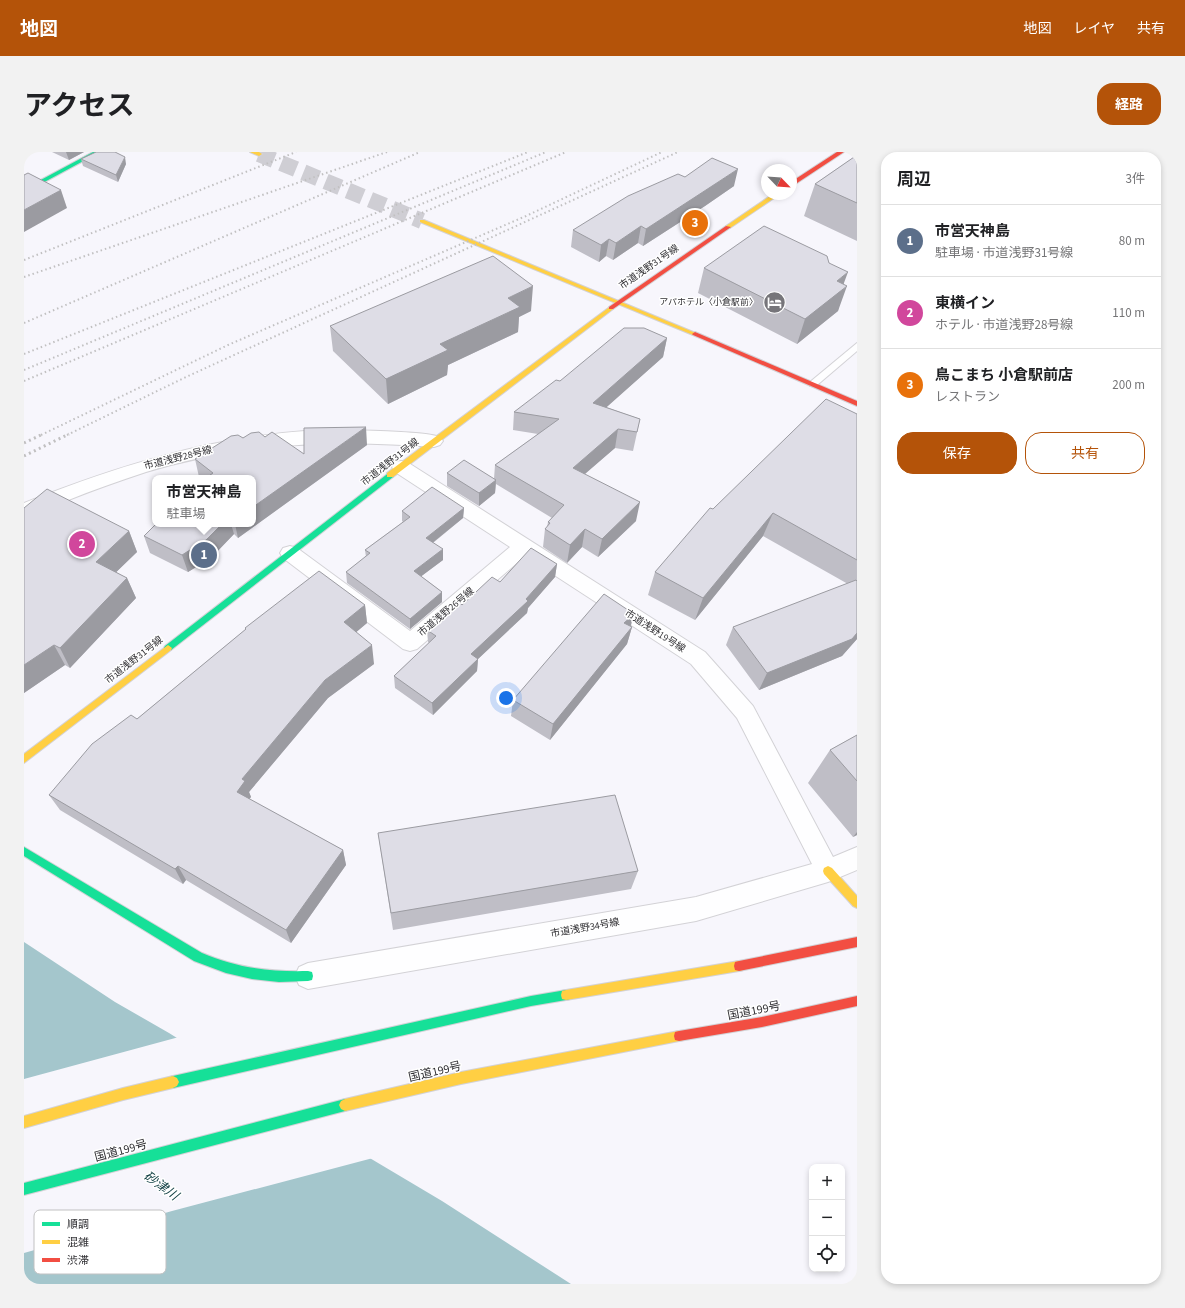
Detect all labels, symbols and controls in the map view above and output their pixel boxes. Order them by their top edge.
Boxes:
text: 地図 [20,16,58,43]
text: 地図 [1023,19,1051,39]
text: レイヤ [1073,19,1115,39]
text: 共有 [1137,19,1165,39]
button: 経路 [1097,83,1161,125]
text: アクセス [24,86,135,126]
north arrow [761,164,797,200]
text: 周辺 [897,168,931,192]
text: 3件 [1126,170,1145,188]
pin: 3 [682,208,708,238]
text: 市営天神島 [935,221,1010,242]
text: 1 [907,232,913,250]
text: 80 m [1119,232,1145,250]
street label: 市道浅野31号線 [616,241,682,293]
text: 駐車場 · 市道浅野31号線 [935,244,1073,262]
hotel icon: アパホテル〈小倉駅前〉 [761,289,787,315]
text: 東横イン [935,293,995,314]
place label: アパホテル〈小倉駅前〉 [659,296,758,309]
text: 2 [907,304,913,322]
text: 110 m [1112,304,1145,322]
text: ホテル · 市道浅野28号線 [935,316,1073,334]
text: 鳥こまち 小倉駅前店 [935,365,1073,386]
text: 3 [907,376,913,394]
text: 200 m [1112,376,1145,394]
text: レストラン [935,388,1000,406]
button: 保存 [897,432,1017,474]
button: 共有 [1025,432,1145,474]
street label: 市道浅野31号線 [358,435,422,489]
street label: 市道浅野28号線 [142,443,214,473]
popup [152,475,256,527]
text: 市営天神島 [166,482,242,503]
text: 駐車場 [166,505,206,523]
pin: 2 [69,529,95,559]
pin: 1 [191,540,217,570]
street label: 市道浅野26号線 [415,584,477,640]
street label: 市道浅野19号線 [622,606,688,656]
street label: 市道浅野31号線 [102,633,166,687]
your location [496,688,516,708]
street label: 市道浅野34号線 [549,915,621,941]
street label: 国道199号 [726,998,782,1024]
street label: 国道199号 [407,1058,463,1086]
street label: 国道199号 [93,1136,149,1166]
map controls [809,1164,845,1272]
button: + [809,1164,845,1200]
water label: 砂津川 [140,1167,184,1206]
button: − [809,1200,845,1236]
legend [34,1210,166,1274]
text: 順調 [67,1217,89,1232]
text: 混雑 [67,1235,89,1250]
button: locate [809,1236,845,1272]
text: 渋滞 [67,1253,89,1268]

